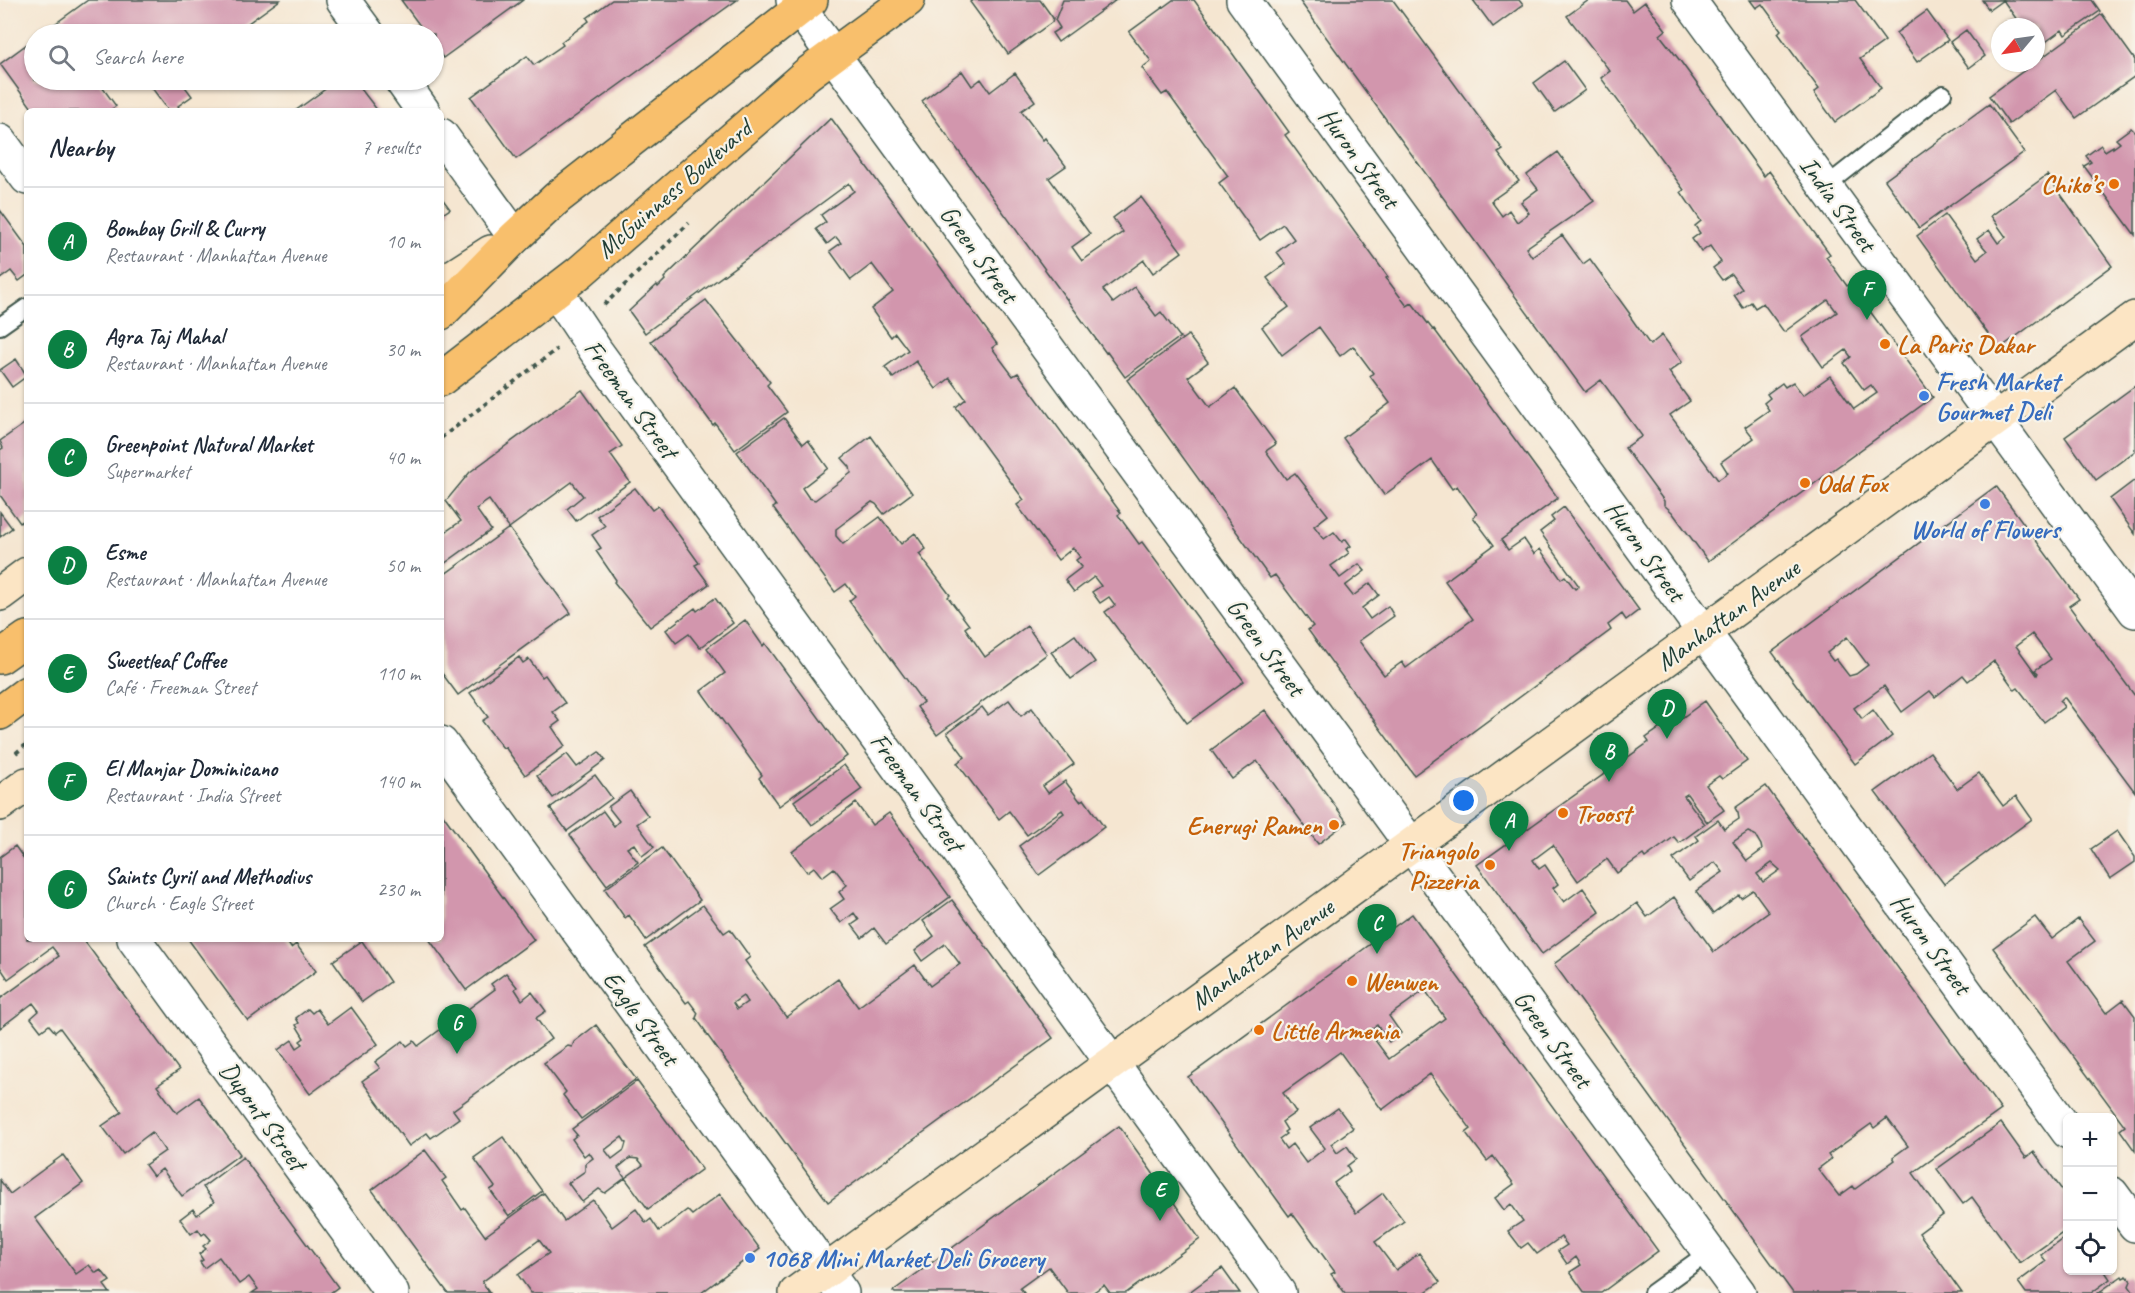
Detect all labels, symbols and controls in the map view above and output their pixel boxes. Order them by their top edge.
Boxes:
north arrow [1991,18,2045,72]
search box [24,24,444,90]
icon: search [45,41,78,74]
text: Search here [93,43,183,71]
street label: Huron Street [1311,101,1408,217]
street label: McGuinness Boulevard [589,110,762,266]
text: Nearby [48,131,113,164]
text: 7 results [361,135,420,160]
street label: India Street [1792,150,1885,260]
place label: Chiko’s [2041,168,2105,201]
marker: Chiko’s [2107,177,2121,191]
street label: Green Street [932,199,1027,311]
text: Bombay Grill & Curry [105,215,264,243]
text: A [62,229,73,254]
text: 10 m [386,229,420,254]
text: Restaurant · Manhattan Avenue [105,243,326,268]
pin: F [1848,270,1886,320]
text: Agra Taj Mahal [105,323,224,351]
place label: La Paris Dakar [1897,328,2036,361]
street label: Freeman Street [577,333,687,468]
text: B [62,337,73,362]
text: 30 m [386,337,420,362]
marker: La Paris Dakar [1878,337,1892,351]
text: Restaurant · Manhattan Avenue [105,351,326,376]
place label: Fresh Market Gourmet Deli [1936,365,2064,428]
marker: Fresh Market Gourmet Deli [1917,389,1931,403]
text: Greenpoint Natural Market [105,431,313,459]
text: C [63,445,72,470]
text: 40 m [386,445,420,470]
text: Supermarket [105,459,190,484]
place label: Odd Fox [1817,467,1889,500]
marker: Odd Fox [1798,476,1812,490]
street label: Huron Street [1597,494,1694,610]
marker: World of Flowers [1978,497,1992,511]
place label: World of Flowers [1910,513,2062,546]
text: Esme [105,539,145,567]
street label: Manhattan Avenue [1650,551,1808,678]
text: D [62,553,73,578]
text: 50 m [386,553,420,578]
text: Restaurant · Manhattan Avenue [105,567,326,592]
street label: Green Street [1219,592,1314,704]
text: Sweetleaf Coffee [105,647,226,675]
text: E [62,661,73,686]
text: 110 m [377,661,420,686]
text: Café · Freeman Street [105,675,256,700]
pin: D [1648,690,1686,739]
street label: Freeman Street [863,726,973,861]
pin: B [1590,732,1628,782]
text: El Manjar Dominicano [105,755,277,783]
text: F [63,769,72,794]
text: 140 m [377,769,420,794]
text: Restaurant · India Street [105,783,280,808]
your location [1449,786,1478,815]
place label: Troost [1575,797,1635,830]
pin: A [1490,802,1528,851]
marker: Troost [1556,806,1570,820]
place label: Enerugi Ramen [1187,809,1323,842]
marker: Enerugi Ramen [1327,818,1341,832]
place label: Triangolo Pizzeria [1398,834,1480,897]
marker: Triangolo Pizzeria [1483,858,1497,872]
text: Saints Cyril and Methodius [105,863,311,891]
text: G [63,877,72,902]
text: 230 m [377,877,420,902]
street label: Huron Street [1883,887,1980,1003]
street label: Manhattan Avenue [1184,890,1342,1017]
text: Church · Eagle Street [105,891,253,916]
pin: C [1358,904,1396,954]
street label: Eagle Street [595,964,688,1074]
place label: Wenwen [1364,965,1440,998]
marker: Wenwen [1345,974,1359,988]
street label: Green Street [1506,984,1601,1096]
pin: G [438,1004,476,1054]
place label: Little Armenia [1271,1014,1401,1047]
marker: Little Armenia [1252,1023,1266,1037]
street label: Dupont Street [212,1055,316,1180]
map controls [2063,1113,2117,1275]
button: + [2063,1113,2117,1167]
button: − [2063,1167,2117,1221]
pin: E [1140,1172,1180,1221]
button: locate [2063,1221,2117,1275]
place label: 1068 Mini Market Deli Grocery [762,1242,1047,1275]
marker: 1068 Mini Market Deli Grocery [743,1251,757,1265]

